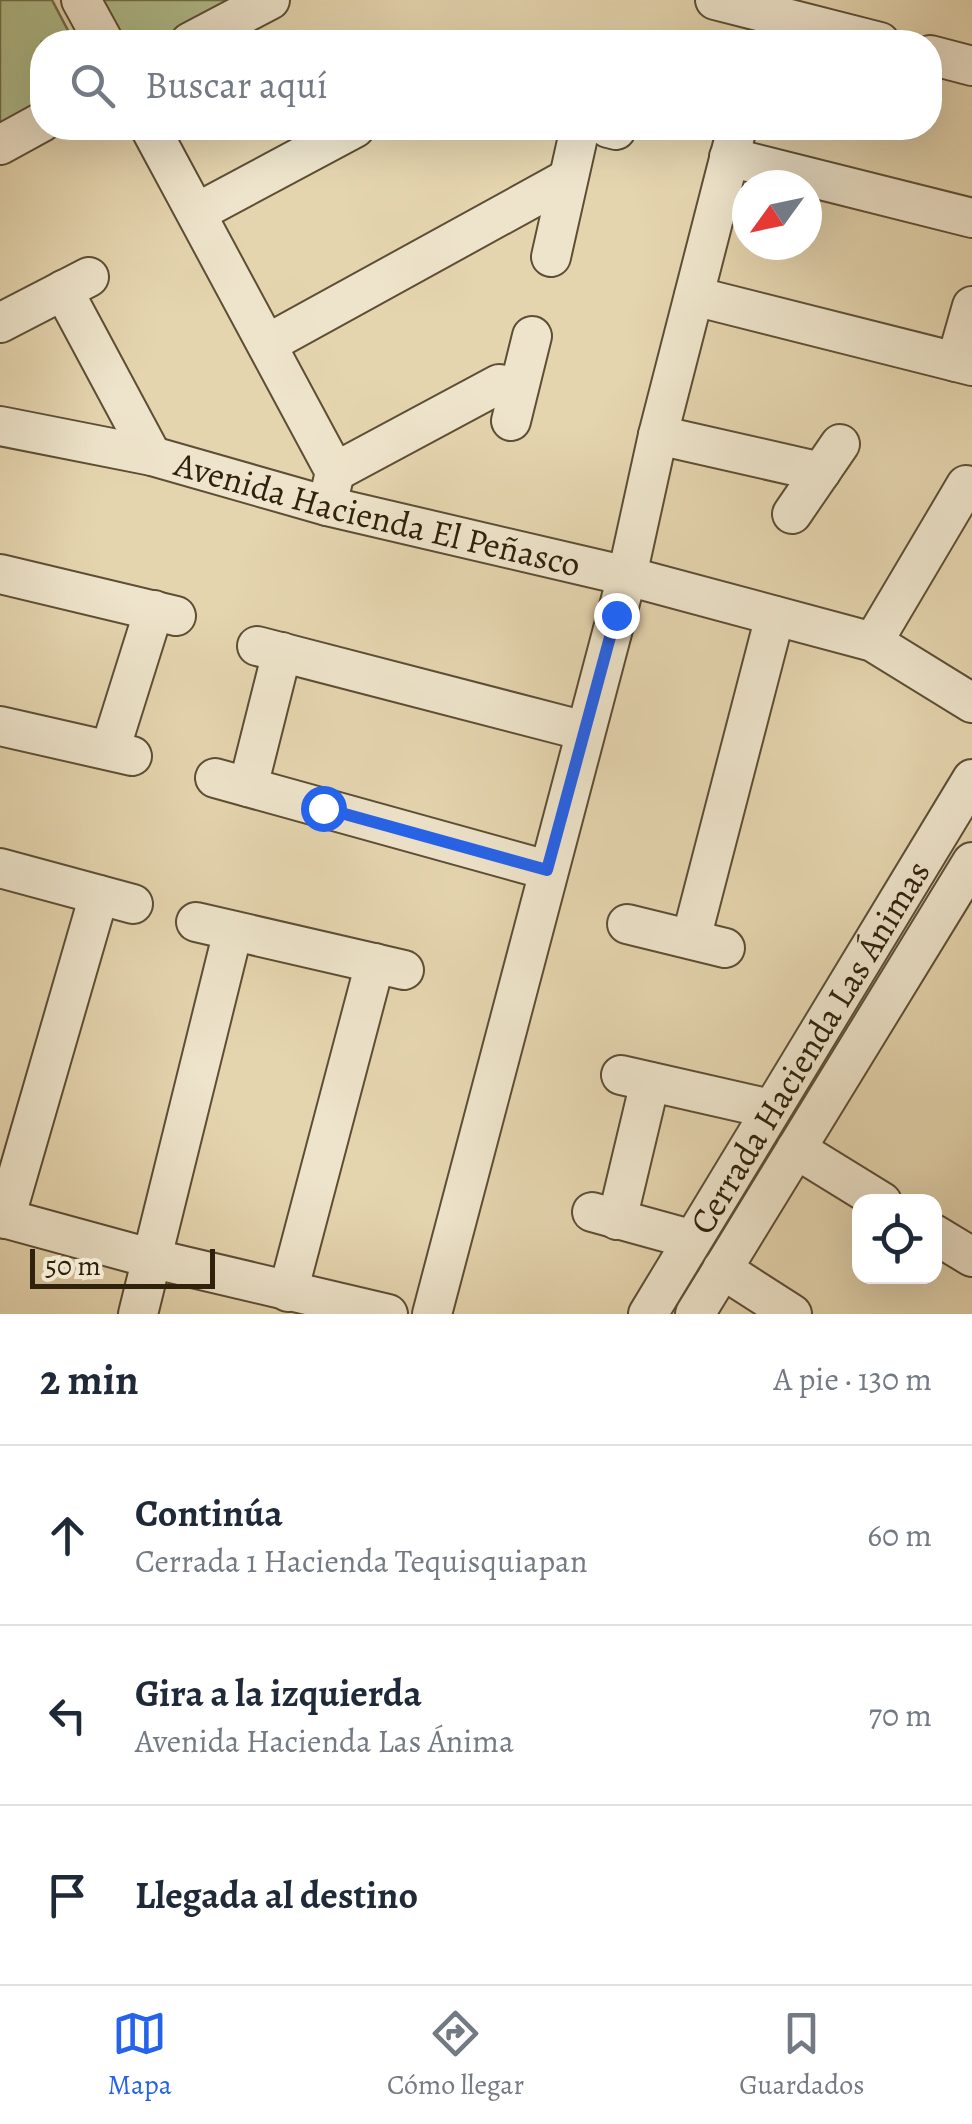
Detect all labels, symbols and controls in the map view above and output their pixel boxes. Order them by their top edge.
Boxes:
search box [30,30,942,140]
icon: search [65,58,120,113]
text: Buscar aquí [145,59,328,111]
north arrow [732,170,822,260]
street label: Avenida Hacienda El Peñasco [168,439,585,588]
route end [594,593,640,639]
route start [301,786,347,832]
street label: Cerrada Hacienda Las Ánimas [678,851,941,1243]
map controls [852,1194,942,1284]
button: locate [852,1194,942,1284]
scale bar [30,1244,215,1288]
text: 50 m [45,1247,101,1285]
text: 2 min [40,1351,139,1408]
text: A pie · 130 m [773,1357,932,1401]
text: Continúa [135,1487,283,1539]
icon: ahead [40,1508,95,1563]
text: 60 m [867,1513,932,1557]
text: Cerrada 1 Hacienda Tequisquiapan [135,1539,588,1583]
text: Gira a la izquierda [135,1667,422,1719]
icon: left [40,1688,95,1743]
text: 70 m [869,1693,932,1737]
text: Avenida Hacienda Las Ánima [135,1719,514,1763]
icon: arrive [40,1868,95,1923]
text: Llegada al destino [135,1869,418,1921]
tab: Mapa [108,2006,172,2104]
tab: Cómo llegar [387,2006,524,2104]
tab: Guardados [739,2006,864,2104]

